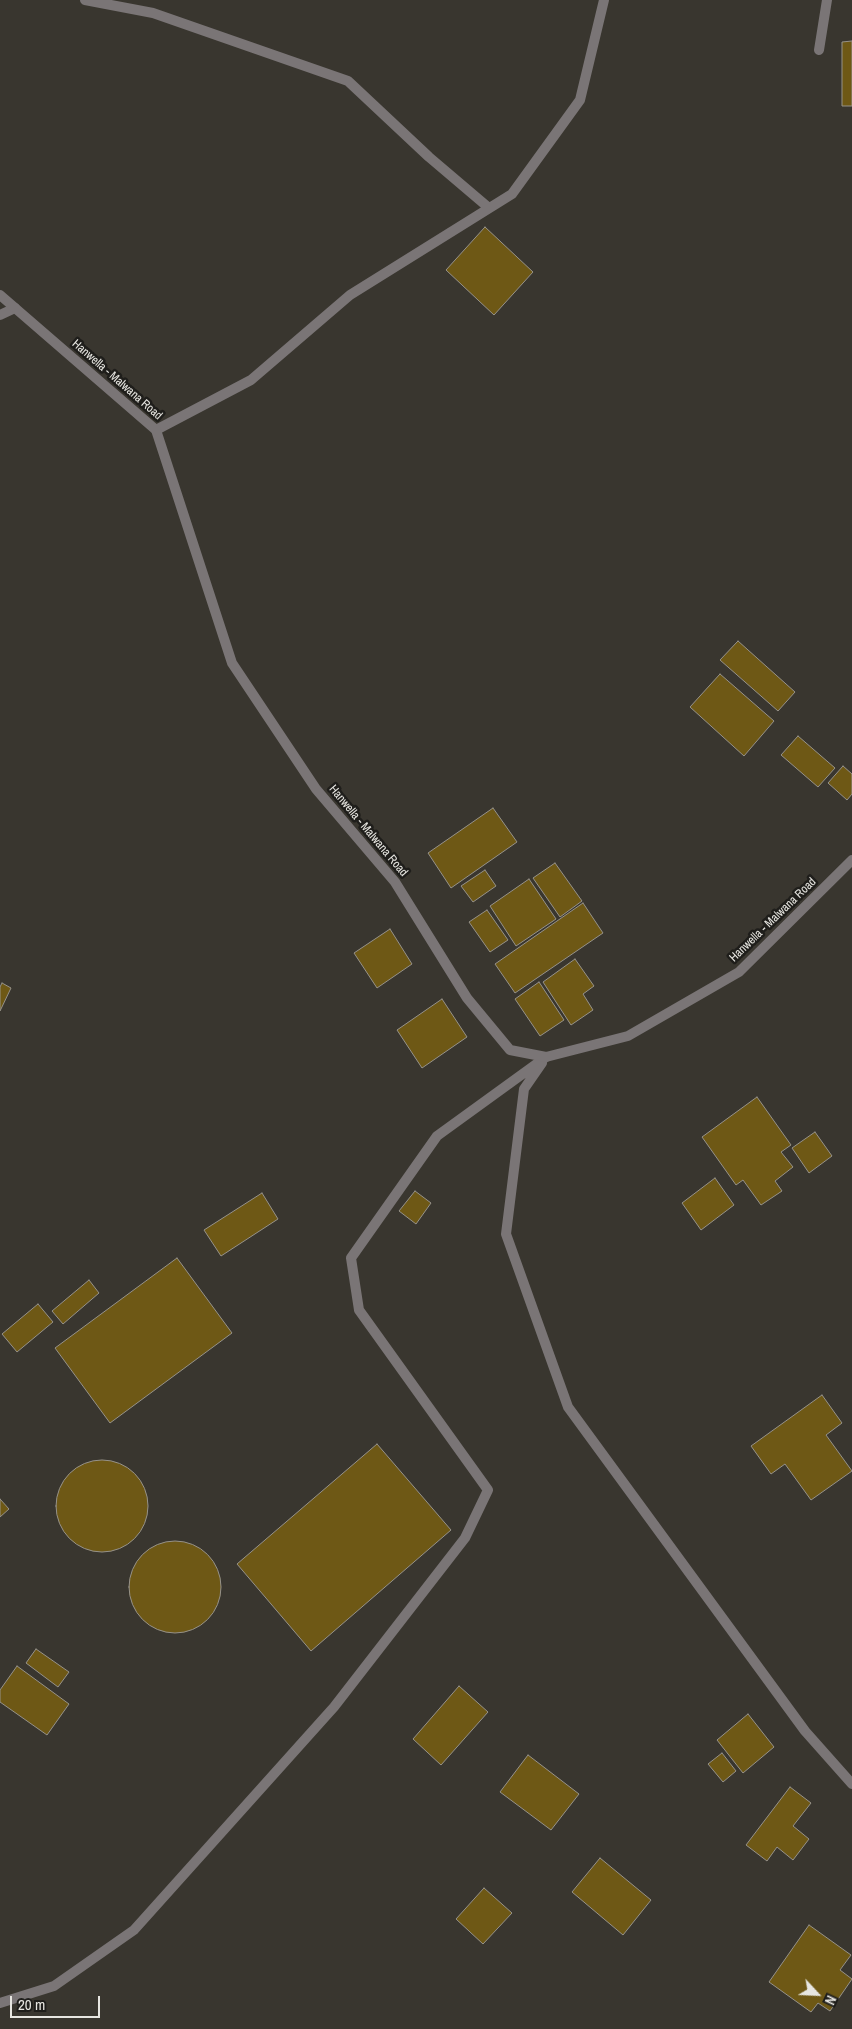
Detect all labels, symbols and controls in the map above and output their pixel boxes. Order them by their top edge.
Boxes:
street label: Hanwella - Malwana Road [69,337,165,423]
street label: Hanwella - Malwana Road [326,782,410,880]
street label: Hanwella - Malwana Road [727,875,819,965]
north arrow [792,1969,842,2019]
scale bar [12,1986,102,2018]
text: N [821,1993,841,2008]
text: 20 m [18,1994,45,2015]

